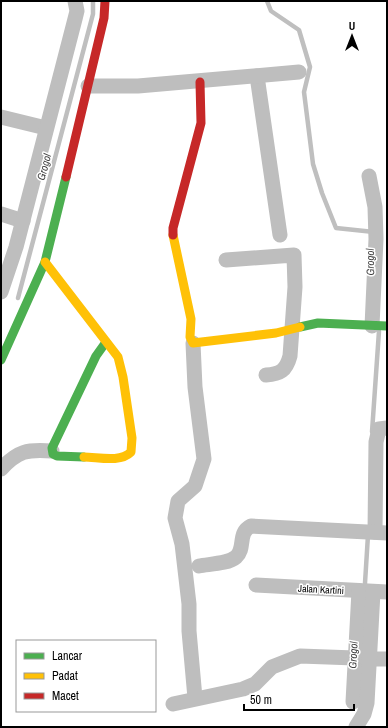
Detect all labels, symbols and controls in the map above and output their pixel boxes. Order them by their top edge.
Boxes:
north arrow [332,16,372,56]
text: U [349,19,355,33]
water label: Grogol [34,151,55,182]
water label: Grogol [363,247,377,276]
street label: Jalan Kartini [298,582,344,597]
legend [16,640,156,712]
water label: Grogol [345,640,361,669]
text: Lancar [52,648,83,664]
text: Padat [52,668,78,684]
scale bar [244,686,354,712]
text: Macet [52,688,79,704]
text: 50 m [250,692,272,708]

